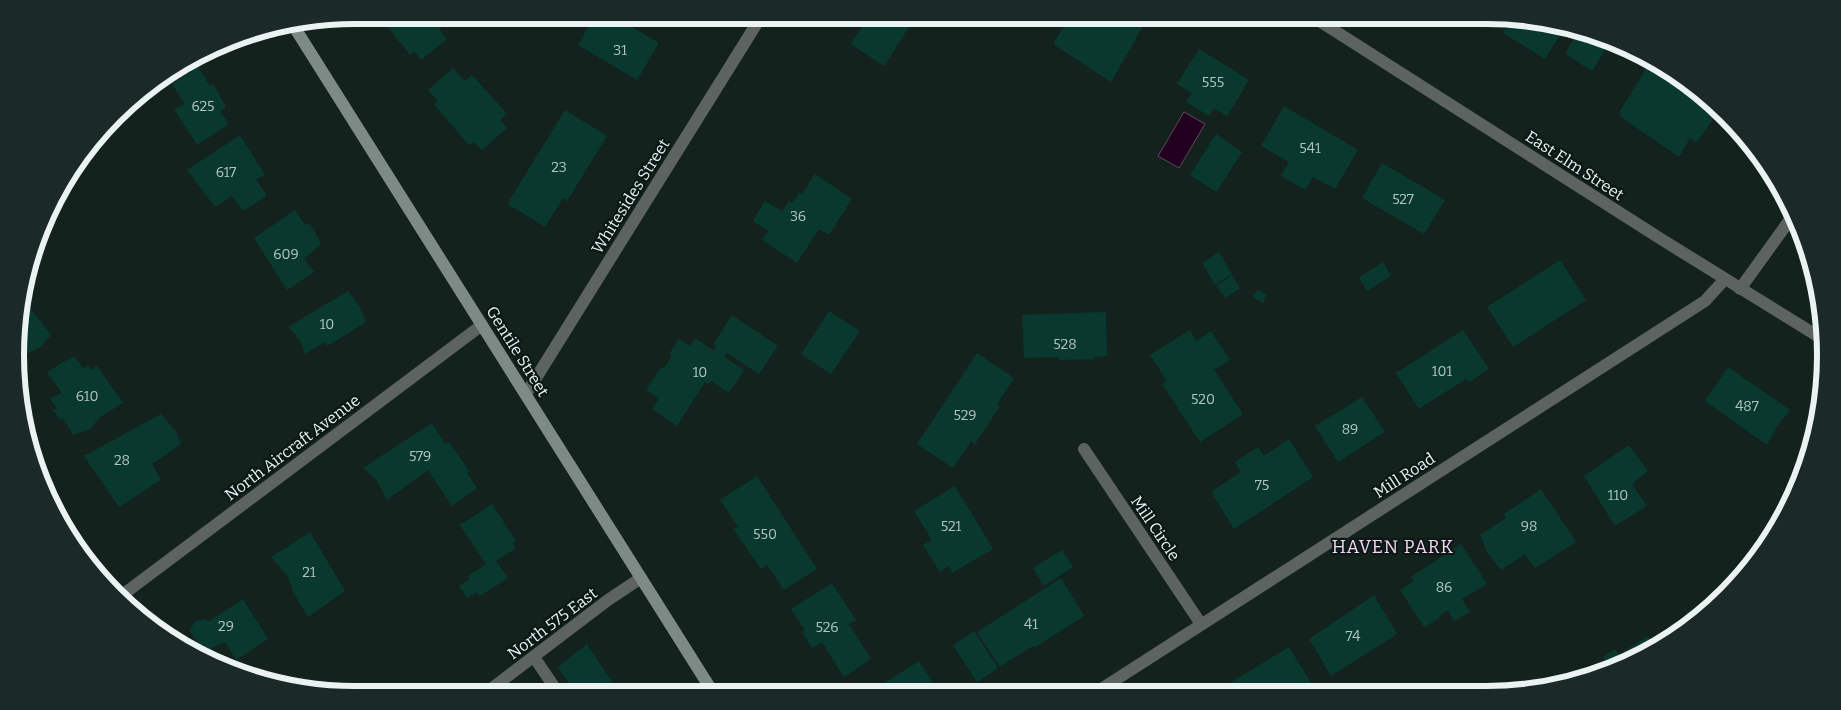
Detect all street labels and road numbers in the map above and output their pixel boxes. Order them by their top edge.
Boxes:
street label: East Elm Street [1522,127,1628,204]
street label: Whitesides Street [587,135,674,257]
street label: Gentile Street [482,303,553,400]
street label: North Aircraft Avenue [221,390,364,504]
street label: Mill Road [1370,448,1439,502]
street label: Mill Circle [1127,492,1184,564]
street label: North 575 East [504,583,601,663]

